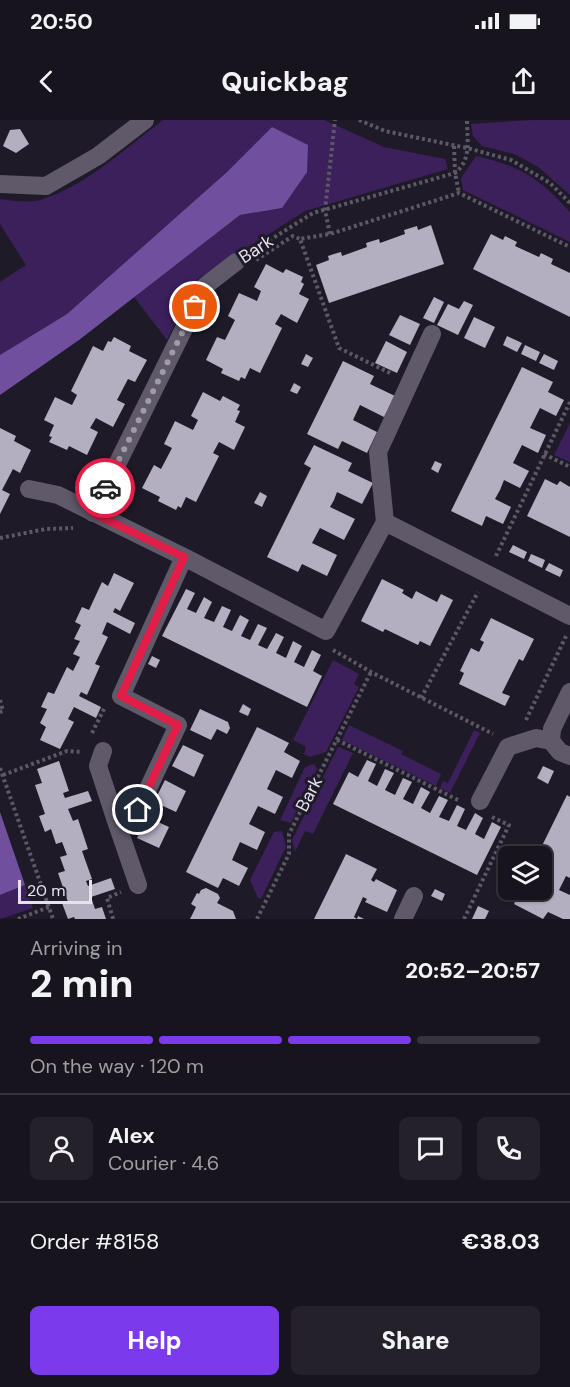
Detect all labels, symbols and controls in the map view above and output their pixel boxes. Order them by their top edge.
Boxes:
text: 20:50 [30,7,93,36]
text: Quickbag [221,64,349,99]
icon: back [30,65,63,98]
icon: share [507,65,540,98]
street label: Bark [234,229,278,269]
pin [169,281,220,332]
icon: bag [178,290,211,323]
courier [75,458,135,518]
icon: car [89,472,122,505]
street label: Bark [290,772,328,816]
pin [112,784,163,835]
icon: home [121,793,154,826]
map controls [498,846,552,900]
button: layers [498,846,552,900]
scale bar [18,877,92,904]
text: 20 m [27,880,66,901]
text: Arriving in [30,935,122,961]
text: 20:52–20:57 [405,956,540,985]
text: 2 min [30,958,134,1009]
text: On the way · 120 m [30,1053,204,1079]
button: person [30,1117,93,1180]
button: chat [399,1117,462,1180]
button: phone [477,1117,540,1180]
text: Alex [108,1121,155,1150]
text: Courier · 4.6 [108,1150,219,1176]
text: Order #8158 [30,1227,159,1256]
text: €38.03 [462,1227,540,1256]
button: Help [30,1306,279,1375]
button: Share [291,1306,540,1375]

